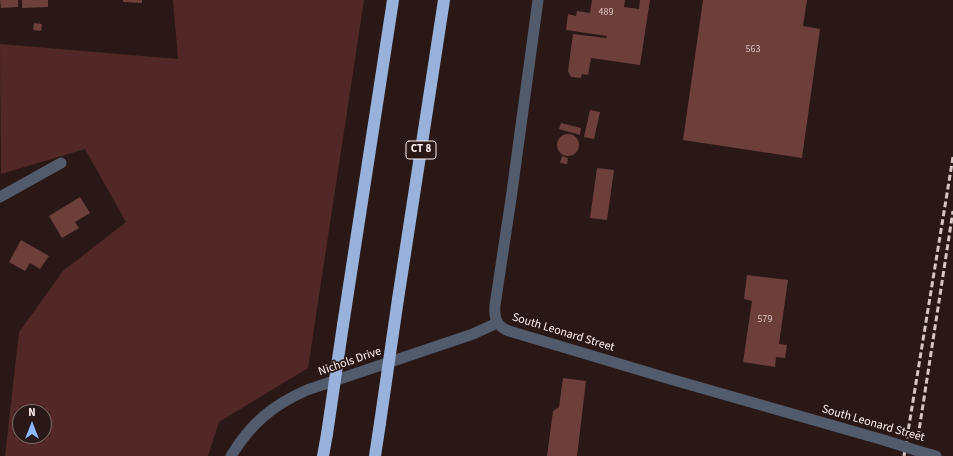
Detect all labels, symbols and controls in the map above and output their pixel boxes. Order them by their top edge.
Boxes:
house number: 489 [599,7,613,19]
house number: 563 [746,44,760,56]
road number: CT 8 [406,141,436,159]
street label: South Leonard Street [510,311,616,355]
house number: 579 [758,314,772,326]
street label: Nichols Drive [317,344,383,380]
street label: South Leonard Street [820,402,926,446]
north arrow [12,404,52,444]
text: N [28,405,36,420]

